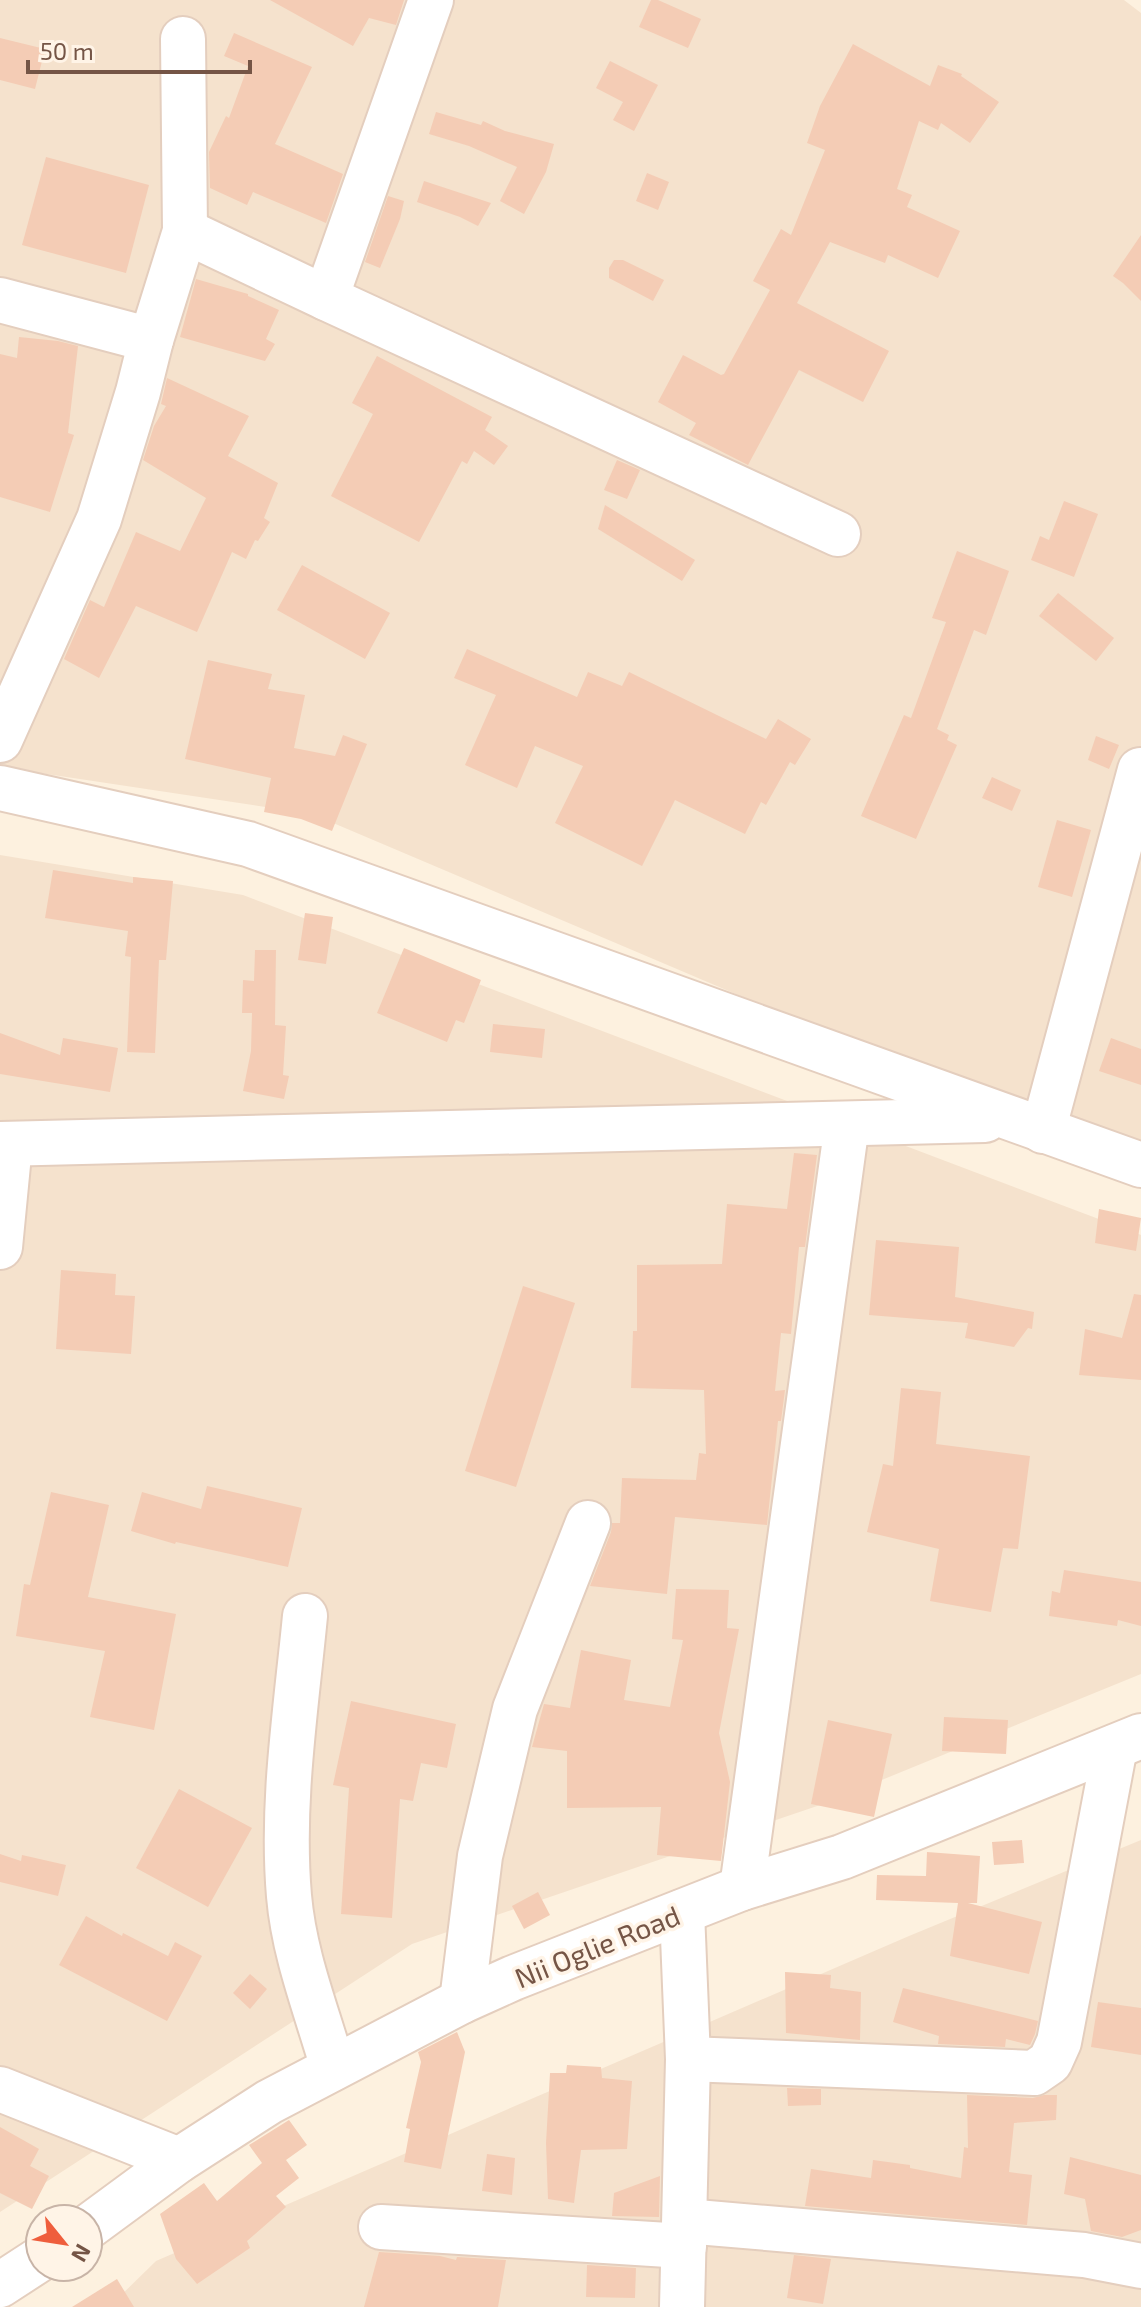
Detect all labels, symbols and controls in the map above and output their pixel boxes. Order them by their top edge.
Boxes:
scale bar [28,24,250,74]
text: 50 m [40,36,94,65]
street label: Nii Oglie Road [509,1897,685,1995]
north arrow [24,2203,104,2283]
text: N [67,2240,97,2267]

